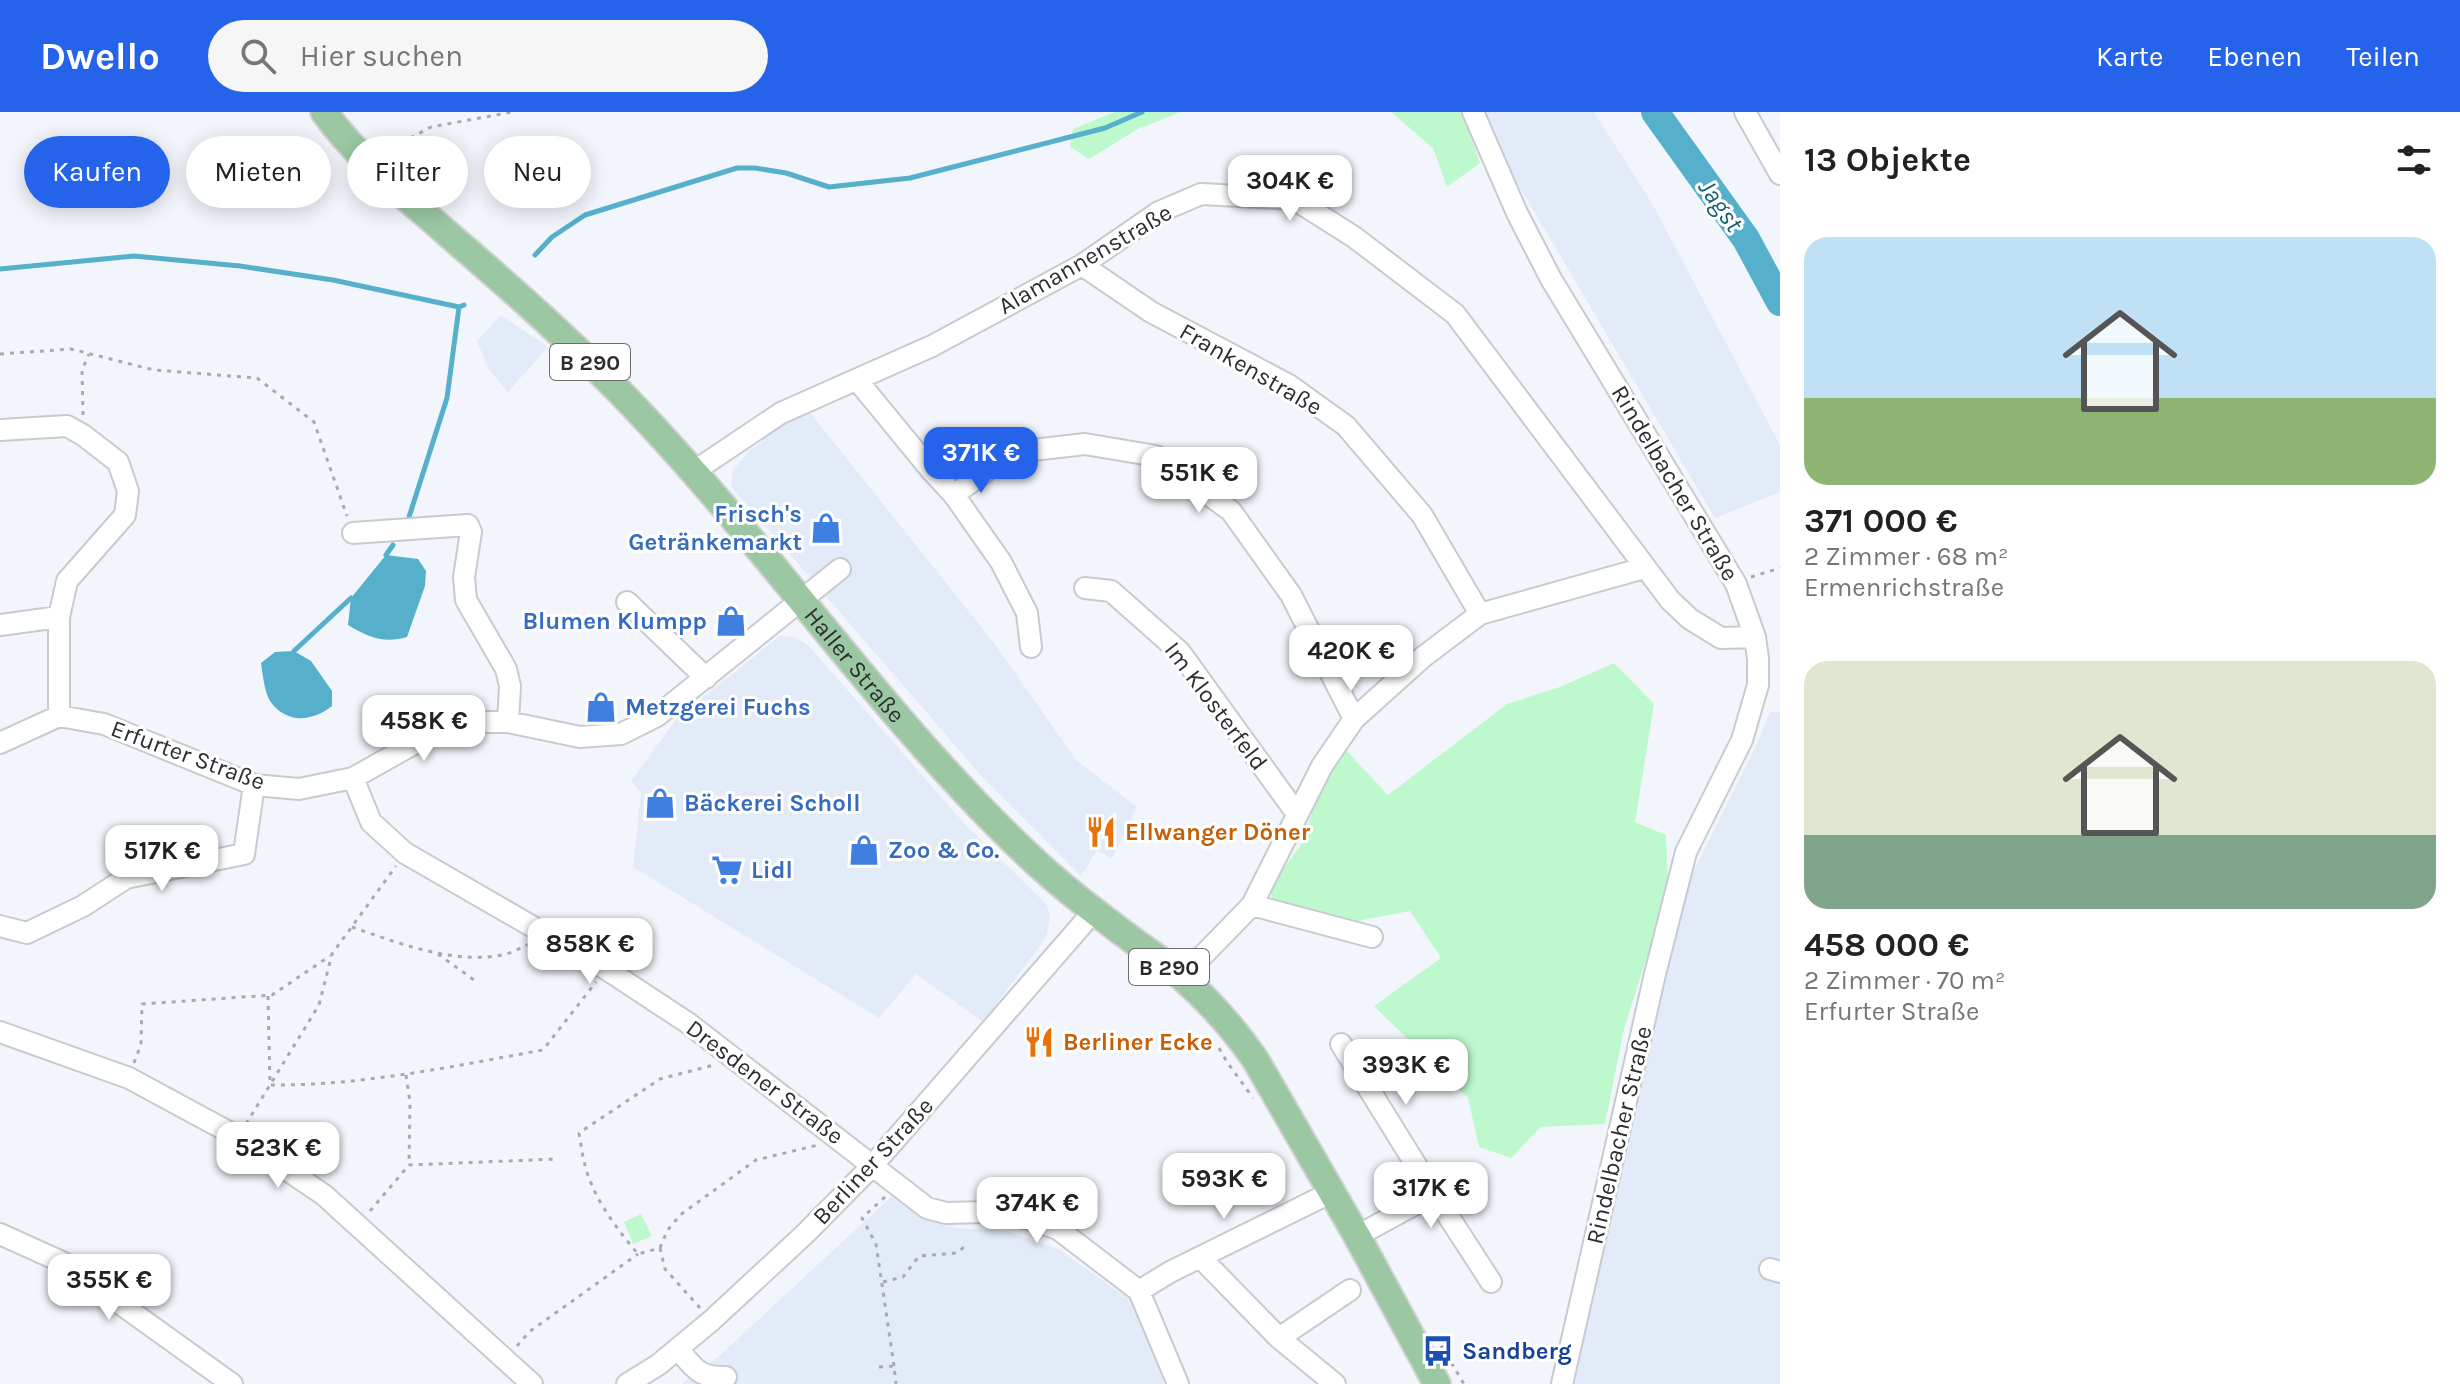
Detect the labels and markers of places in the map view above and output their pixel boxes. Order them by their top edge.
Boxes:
pin: 304K € [1225,155,1355,223]
pin: 371K € [916,427,1046,495]
pin: 551K € [1134,447,1264,515]
place label: Frisch's Getränkemarkt [628,500,802,556]
shop icon: Frisch's Getränkemarkt [809,511,843,545]
shop icon: Blumen Klumpp [714,604,748,638]
place label: Blumen Klumpp [522,607,707,635]
pin: 420K € [1286,625,1416,693]
shop icon: Metzgerei Fuchs [584,690,618,724]
place label: Metzgerei Fuchs [625,693,811,721]
pin: 458K € [359,695,489,763]
shop icon: Bäckerei Scholl [643,786,677,820]
place label: Bäckerei Scholl [684,789,860,817]
restaurant icon: Ellwanger Döner [1084,815,1118,849]
place label: Ellwanger Döner [1125,818,1311,846]
pin: 517K € [97,825,227,893]
shop icon: Zoo & Co. [847,833,881,867]
place label: Zoo & Co. [888,836,1000,864]
supermarket icon: Lidl [710,853,744,887]
place label: Lidl [751,856,793,884]
pin: 858K € [525,918,655,986]
restaurant icon: Berliner Ecke [1022,1025,1056,1059]
place label: Berliner Ecke [1063,1028,1213,1056]
pin: 393K € [1341,1039,1471,1107]
pin: 523K € [213,1122,343,1190]
pin: 593K € [1159,1153,1289,1221]
pin: 317K € [1366,1162,1496,1230]
pin: 374K € [972,1177,1102,1245]
pin: 355K € [44,1254,174,1322]
bus stop icon: Sandberg [1421,1334,1455,1368]
place label: Sandberg [1462,1337,1572,1365]

